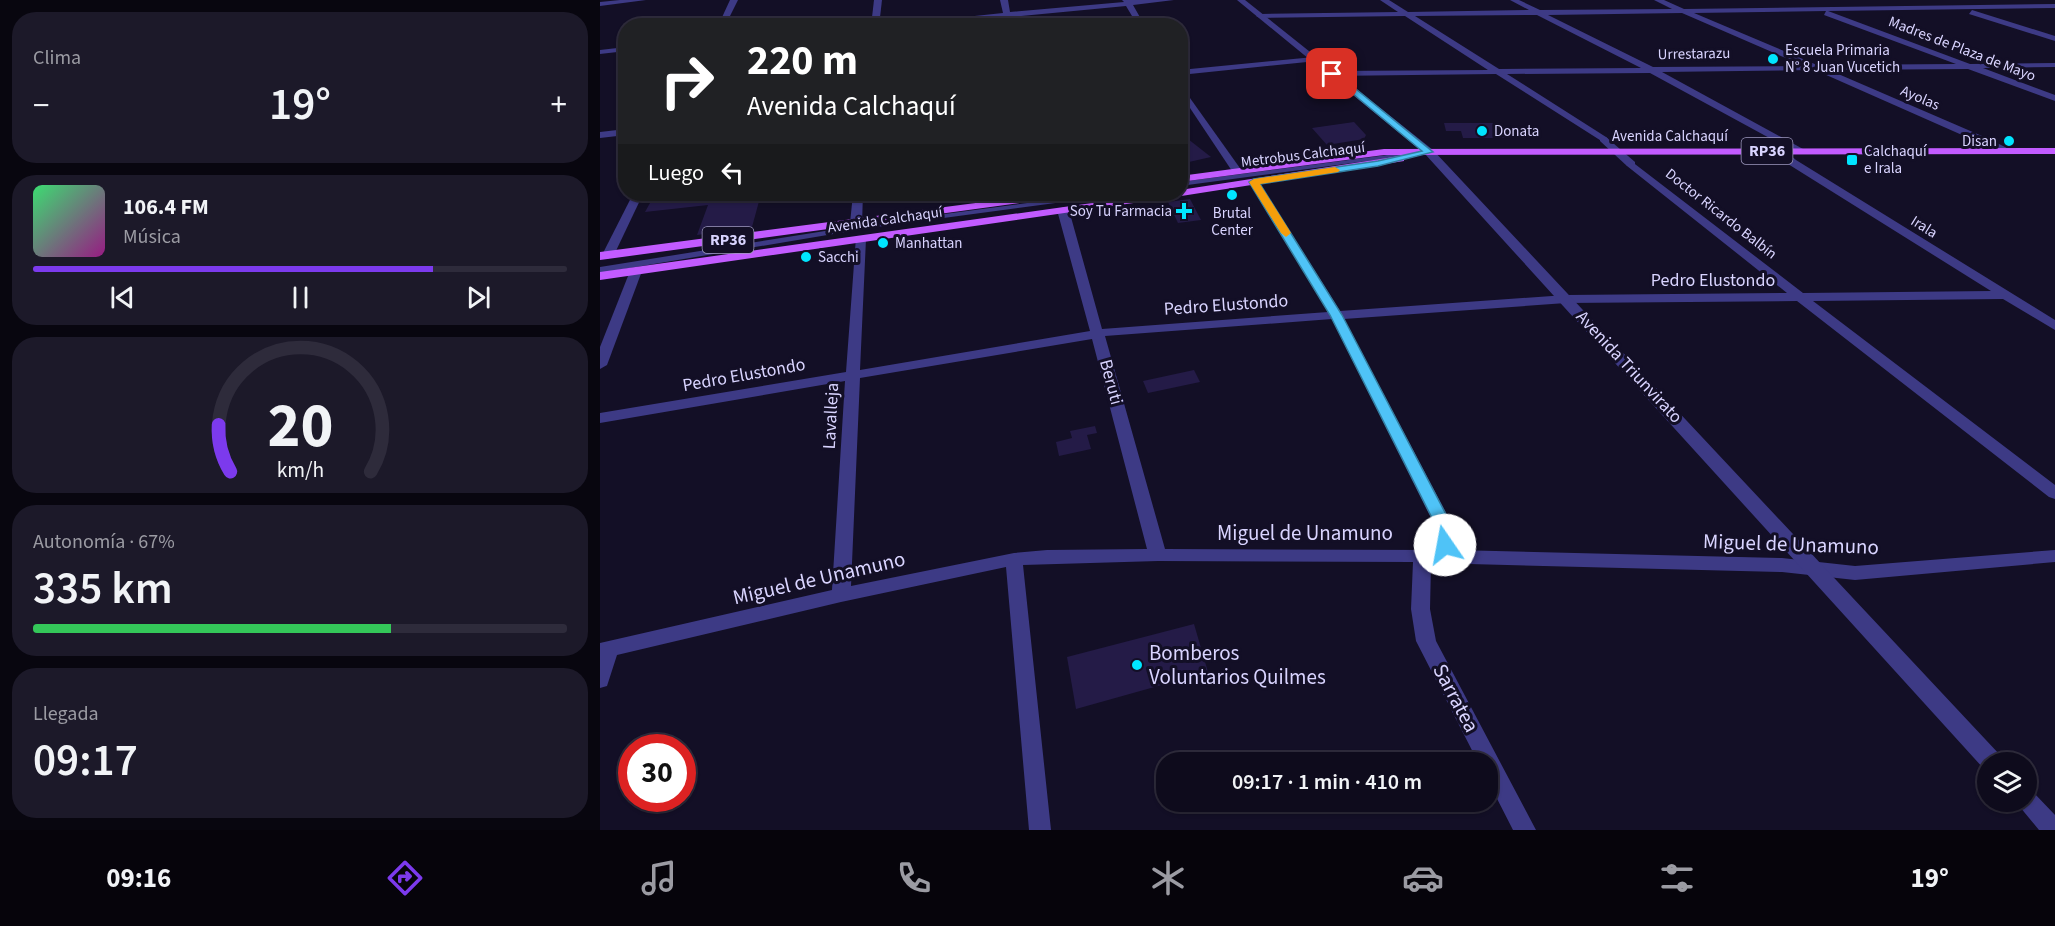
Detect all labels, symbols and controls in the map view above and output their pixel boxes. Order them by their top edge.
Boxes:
street label: Madres de Plaza de Mayo [1885,11,2039,87]
text: 220 m [747,31,858,91]
place label: Escuela Primaria N° 8 Juan Vucetich [1785,40,1900,78]
icon: right [648,42,726,120]
street label: Urrestarazu [1658,43,1730,65]
text: Clima [33,44,81,72]
pin [1306,48,1357,99]
marker: Escuela Primaria N° 8 Juan Vucetich [1766,52,1780,66]
icon: arrive [1315,57,1348,90]
text: 19° [269,73,331,137]
street label: Ayolas [1897,80,1943,116]
text: − [33,82,49,129]
text: + [551,82,567,129]
text: Avenida Calchaquí [747,87,956,126]
place label: Donata [1494,121,1539,142]
marker: Donata [1475,124,1489,138]
street label: Avenida Calchaquí [1612,126,1729,147]
place label: Disan [1962,131,1997,152]
marker: Disan [2002,134,2016,148]
street label: Metrobus Calchaquí [1240,137,1368,173]
road number: RP36 [1742,138,1792,164]
place label: Calchaquí e Irala [1864,141,1928,179]
marker: Calchaquí e Irala [1845,153,1859,167]
icon: left [716,156,749,189]
text: Luego [648,157,704,189]
street label: Doctor Ricardo Balbín [1661,164,1781,264]
marker: Brutal Center [1225,188,1239,202]
text: 106.4 FM [123,191,209,223]
street label: Avenida Calchaquí [826,201,945,238]
place label: Soy Tu Farmacia [1070,201,1172,222]
place label: Brutal Center [1211,203,1254,241]
marker: Soy Tu Farmacia [1177,204,1191,218]
street label: Irala [1907,211,1941,243]
text: Música [123,223,181,251]
road number: RP36 [702,227,754,253]
place label: Manhattan [895,233,962,254]
marker: Manhattan [876,236,890,250]
place label: Sacchi [818,247,859,268]
marker: Sacchi [799,250,813,264]
street label: Pedro Elustondo [1651,268,1775,293]
icon: previous [106,281,139,314]
icon: pause [284,281,317,314]
icon: next [462,281,495,314]
street label: Pedro Elustondo [1163,288,1289,322]
street label: Avenida Triunvirato [1570,305,1688,429]
street label: Pedro Elustondo [681,352,807,398]
street label: Beruti [1093,357,1129,407]
text: 20 [267,382,333,471]
street label: Lavalleja [817,382,845,450]
text: km/h [276,455,324,486]
position arrow [1413,513,1477,577]
street label: Miguel de Unamuno [1217,518,1393,548]
street label: Miguel de Unamuno [1703,526,1879,562]
text: Autonomía · 67% [33,528,175,556]
street label: Miguel de Unamuno [730,544,908,612]
text: 335 km [33,557,173,621]
place label: Bomberos Voluntarios Quilmes [1149,638,1326,692]
marker: Bomberos Voluntarios Quilmes [1130,658,1144,672]
street label: Sarratea [1425,658,1487,738]
text: Llegada [33,700,99,728]
text: 09:17 [33,729,138,793]
speed limit sign: 30 [618,734,696,812]
map controls [1977,752,2037,812]
button: layers [1977,752,2037,812]
text: 09:17 · 1 min · 410 m [1232,766,1422,798]
icon: directions [384,857,426,899]
icon: music [638,857,680,899]
icon: phone [893,857,935,899]
icon: climate [1147,857,1189,899]
icon: car [1402,857,1444,899]
icon: filters [1656,857,1698,899]
text: 09:16 [106,859,171,898]
text: 19° [1910,859,1949,898]

